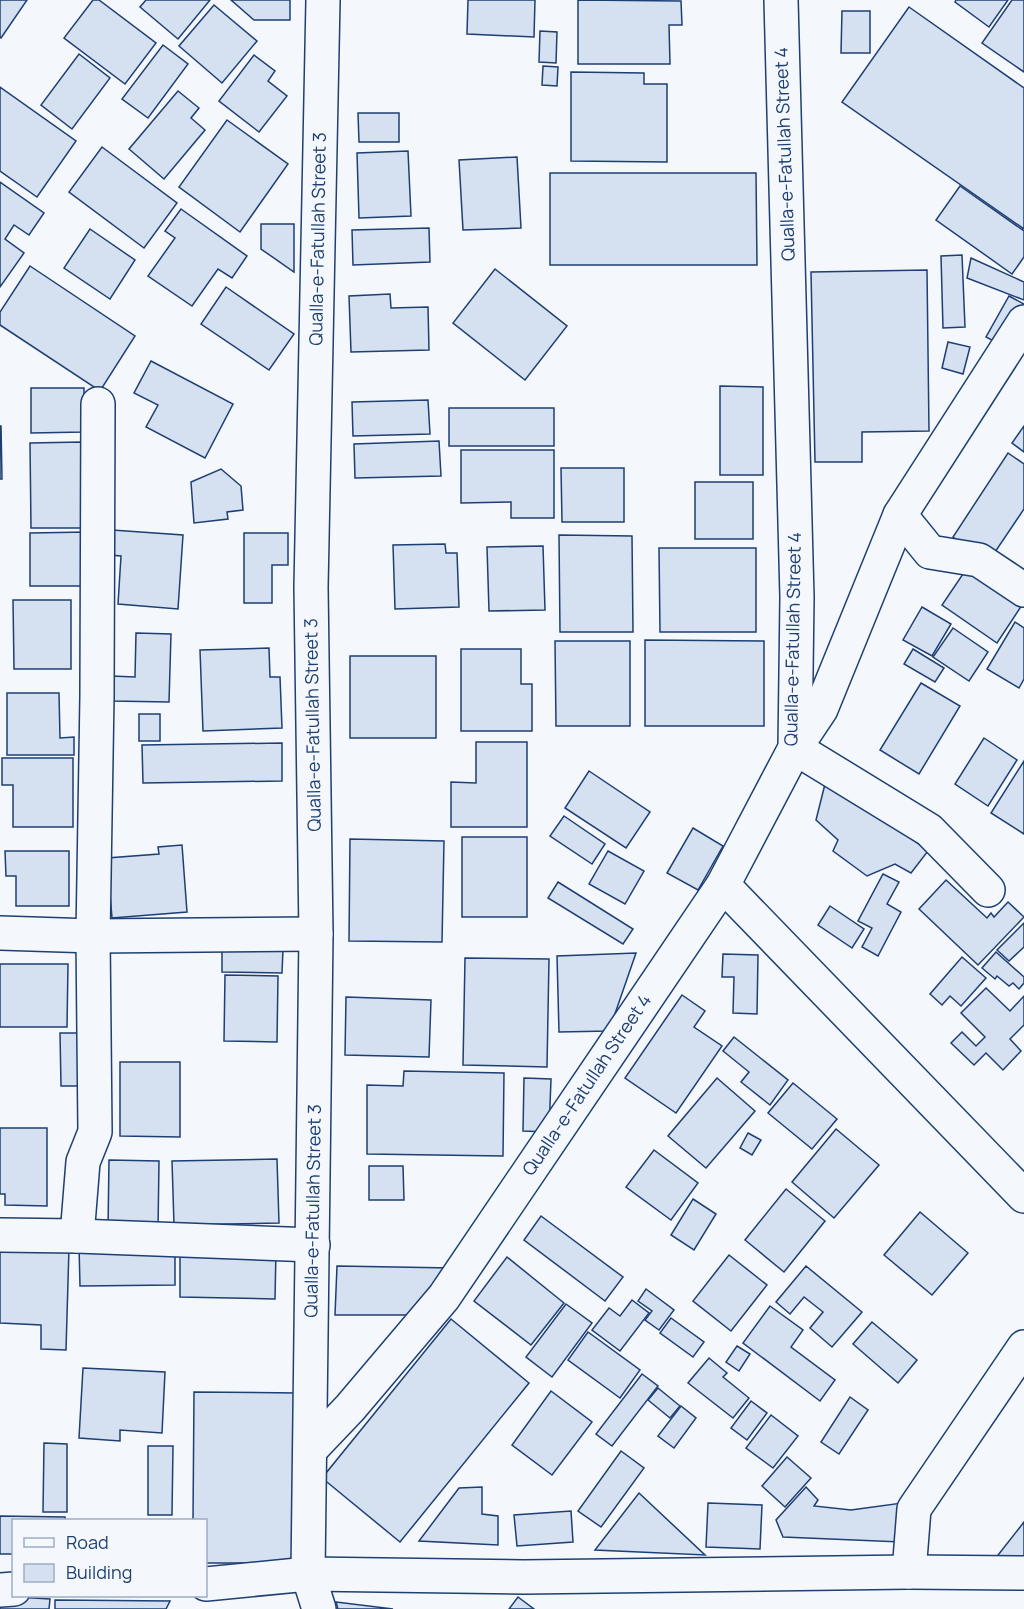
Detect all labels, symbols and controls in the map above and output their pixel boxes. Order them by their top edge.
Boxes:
street label: Qualla-e-Fatullah Street 4 [768,47,800,261]
street label: Qualla-e-Fatullah Street 3 [303,132,331,346]
street label: Qualla-e-Fatullah Street 4 [778,532,806,746]
street label: Qualla-e-Fatullah Street 3 [298,618,326,832]
street label: Qualla-e-Fatullah Street 4 [516,989,656,1180]
street label: Qualla-e-Fatullah Street 3 [298,1104,326,1318]
legend [12,1519,207,1597]
text: Road [66,1530,109,1554]
text: Building [66,1560,132,1584]

